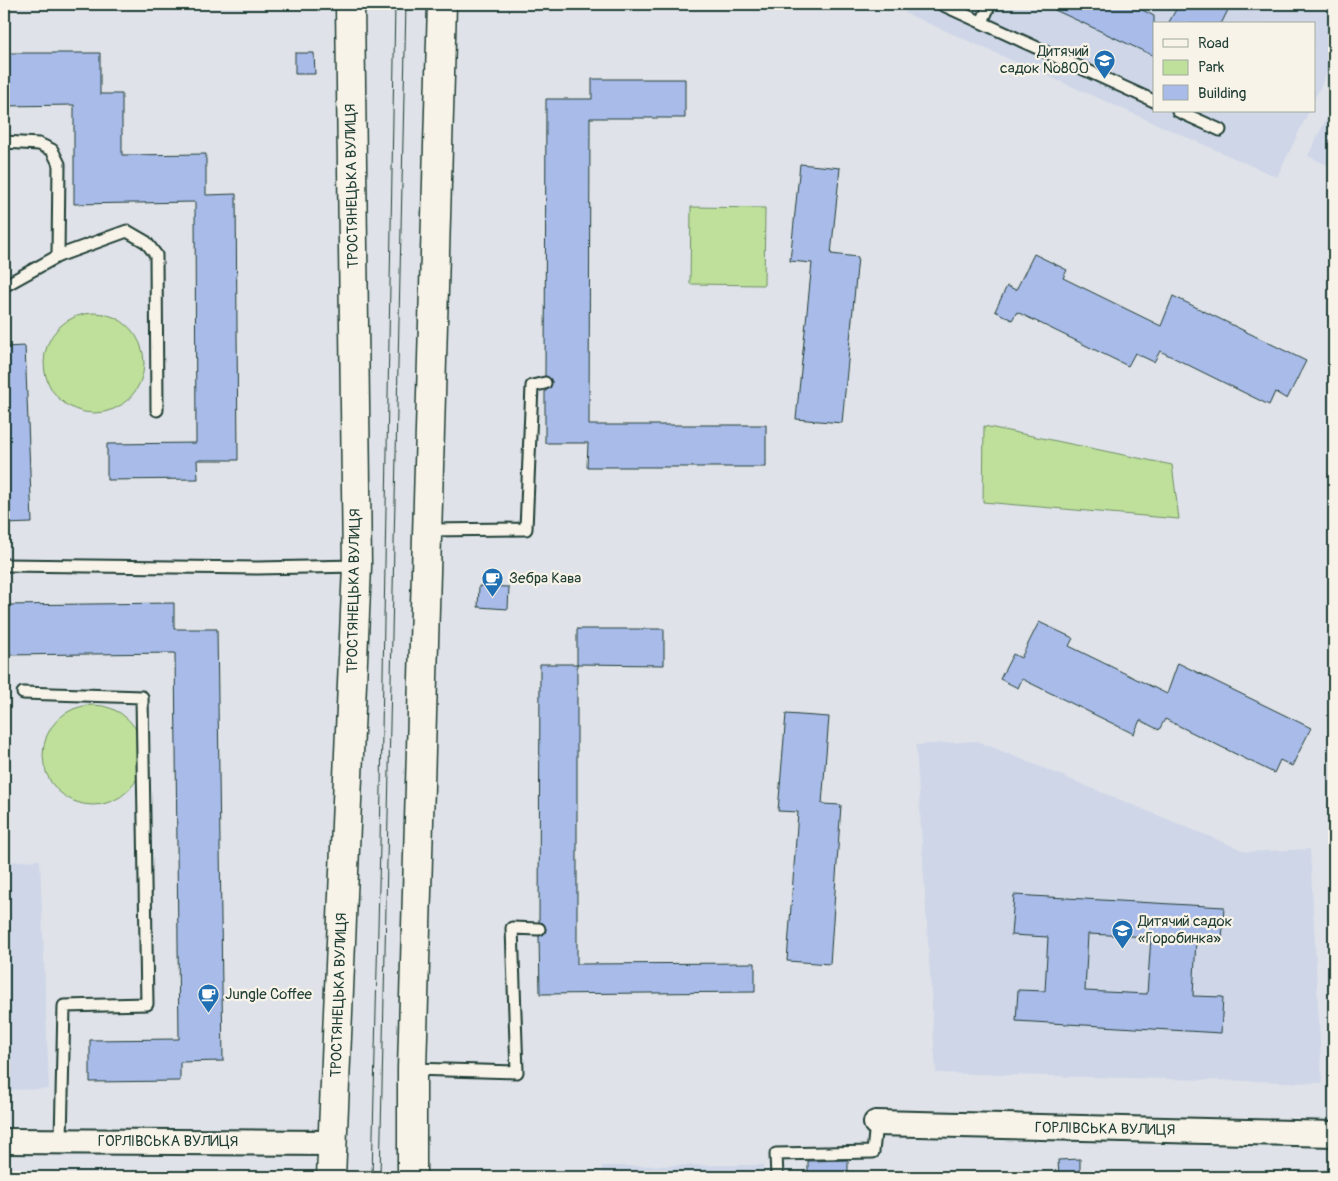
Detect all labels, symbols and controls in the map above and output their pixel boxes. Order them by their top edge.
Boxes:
legend [1153,22,1316,112]
text: Road [1198,34,1229,53]
place label: Дитячий садок №800 [1000,42,1089,78]
school or university icon: Дитячий садок №800 [1093,48,1117,79]
text: Park [1198,58,1225,77]
text: Building [1198,84,1246,103]
street label: ТРОСТЯНЕЦЬКА ВУЛИЦЯ [341,103,363,269]
street label: ТРОСТЯНЕЦЬКА ВУЛИЦЯ [343,508,365,674]
cafe icon: Зебра Кава [481,566,505,597]
place label: Зебра Кава [509,569,581,588]
street label: ТРОСТЯНЕЦЬКА ВУЛИЦЯ [327,912,351,1078]
place label: Дитячий садок «Горобинка» [1137,912,1233,948]
school or university icon: Дитячий садок «Горобинка» [1110,918,1134,949]
cafe icon: Jungle Coffee [197,982,221,1013]
place label: Jungle Coffee [225,985,313,1004]
street label: ГОРЛІВСЬКА ВУЛИЦЯ [1035,1118,1175,1140]
street label: ГОРЛІВСЬКА ВУЛИЦЯ [98,1132,238,1151]

